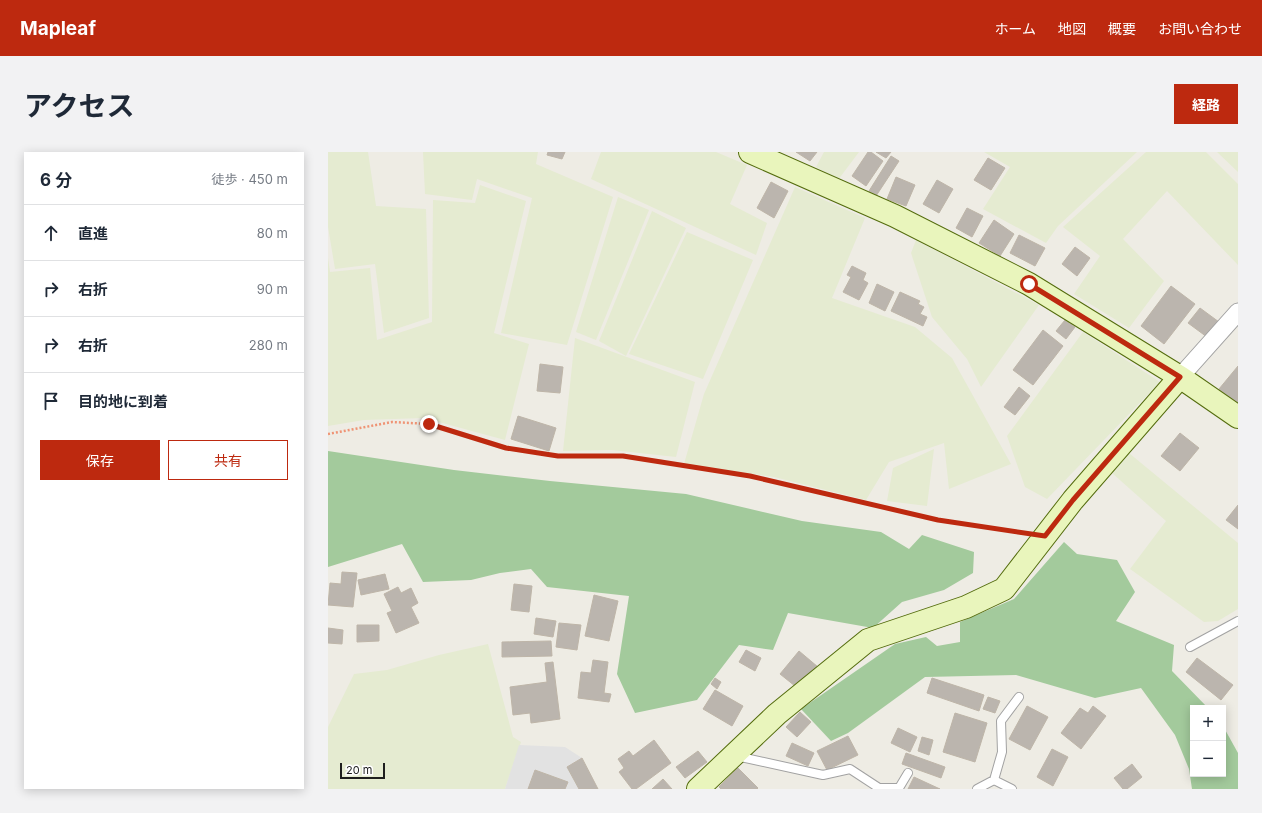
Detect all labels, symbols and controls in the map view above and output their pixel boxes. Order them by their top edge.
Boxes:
text: Mapleaf [20,17,96,40]
text: ホーム [994,20,1036,37]
text: 地図 [1058,20,1086,37]
text: 概要 [1108,20,1136,37]
text: お問い合わせ [1158,20,1242,37]
button: 経路 [1174,84,1238,124]
text: アクセス [24,89,135,123]
text: 6 分 [40,170,72,190]
text: 徒歩 · 450 m [211,171,288,187]
icon: ahead [40,222,62,244]
text: 直進 [78,224,108,243]
text: 80 m [257,225,288,241]
route start [1020,275,1038,293]
icon: right [40,278,62,300]
text: 右折 [78,280,108,299]
text: 90 m [257,281,288,297]
icon: right [40,334,62,356]
text: 右折 [78,336,108,355]
text: 280 m [249,337,288,353]
icon: arrive [40,390,62,412]
text: 目的地に到着 [78,392,168,411]
route end [420,415,438,433]
button: 保存 [40,440,160,480]
button: 共有 [168,440,288,480]
map controls [1190,705,1226,777]
button: + [1190,705,1226,741]
button: − [1190,741,1226,777]
scale bar [340,761,385,780]
text: 20 m [346,763,372,777]

